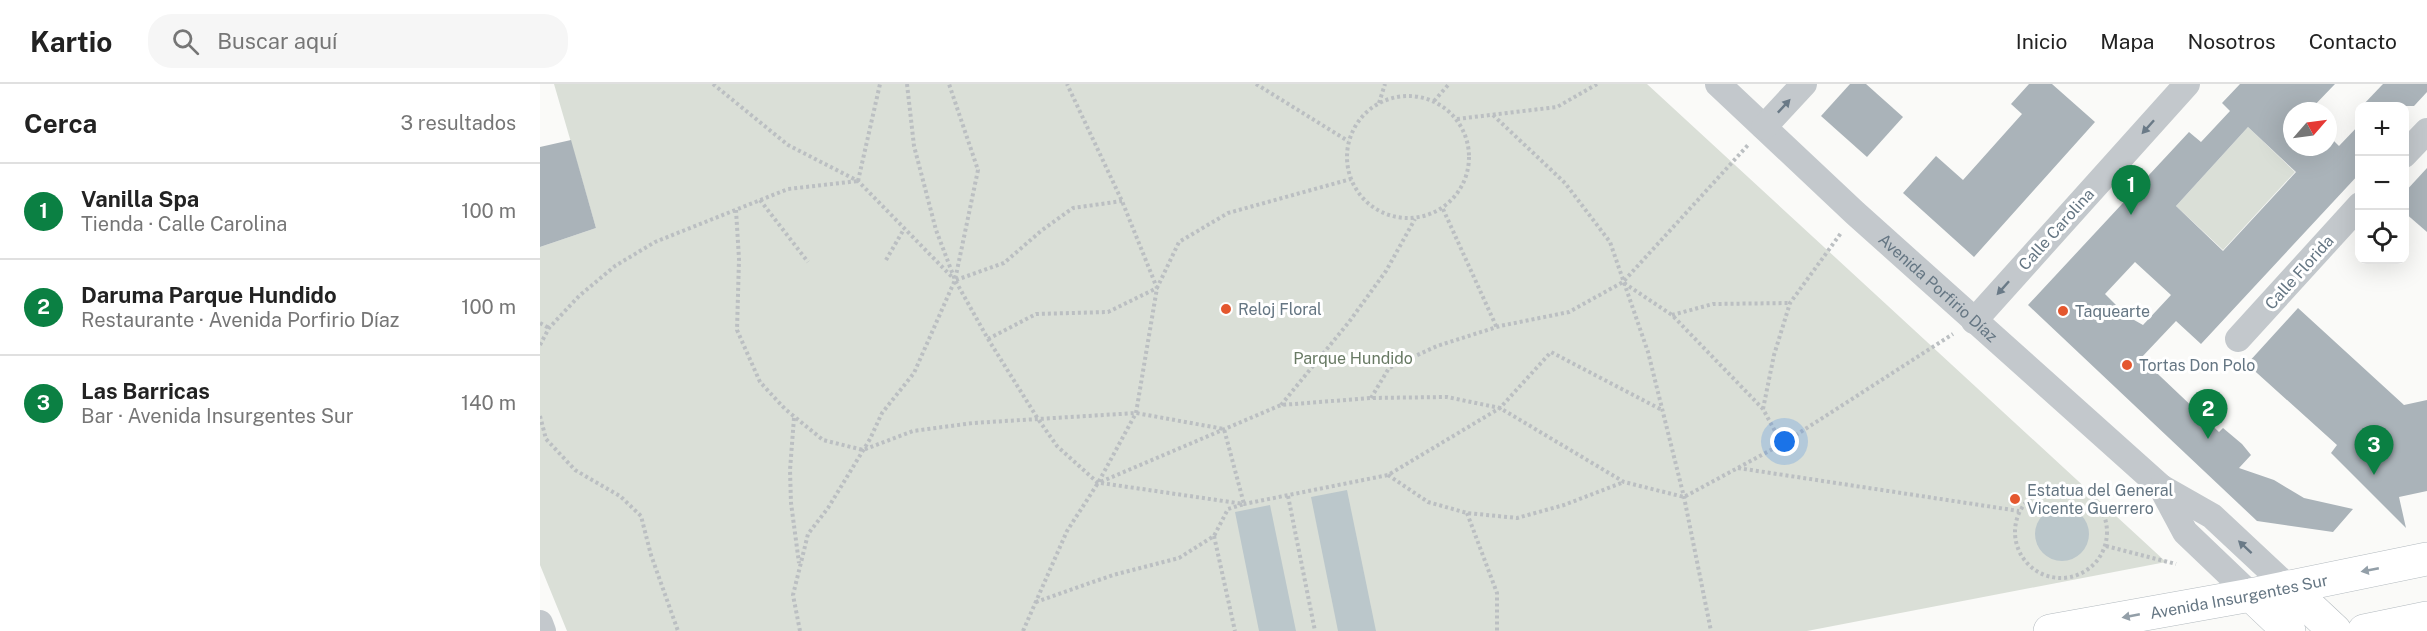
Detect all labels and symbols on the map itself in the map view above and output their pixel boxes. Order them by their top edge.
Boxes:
one-way arrow [1777,98,1791,113]
north arrow [2283,102,2337,156]
one-way arrow [2141,120,2155,135]
pin: 1 [2112,166,2150,215]
street label: Calle Carolina [2015,185,2098,274]
street label: Avenida Porfirio Díaz [1875,230,2002,346]
street label: Calle Florida [2261,231,2338,313]
one-way arrow [1997,280,2010,295]
place label: Reloj Floral [1238,300,1322,319]
marker: Reloj Floral [1219,302,1233,316]
place label: Taquearte [2075,302,2150,321]
marker: Taquearte [2056,304,2070,318]
park label: Parque Hundido [1293,349,1413,368]
place label: Tortas Don Polo [2139,356,2255,375]
marker: Tortas Don Polo [2120,358,2134,372]
pin: 2 [2188,390,2228,439]
pin: 3 [2354,426,2394,475]
your location [1770,427,1799,456]
place label: Estatua del General Vicente Guerrero [2027,481,2174,518]
marker: Estatua del General Vicente Guerrero [2008,492,2022,506]
one-way arrow [2238,541,2253,554]
one-way arrow [2360,566,2379,575]
street label: Avenida Insurgentes Sur [2148,570,2330,623]
one-way arrow [2121,612,2140,621]

